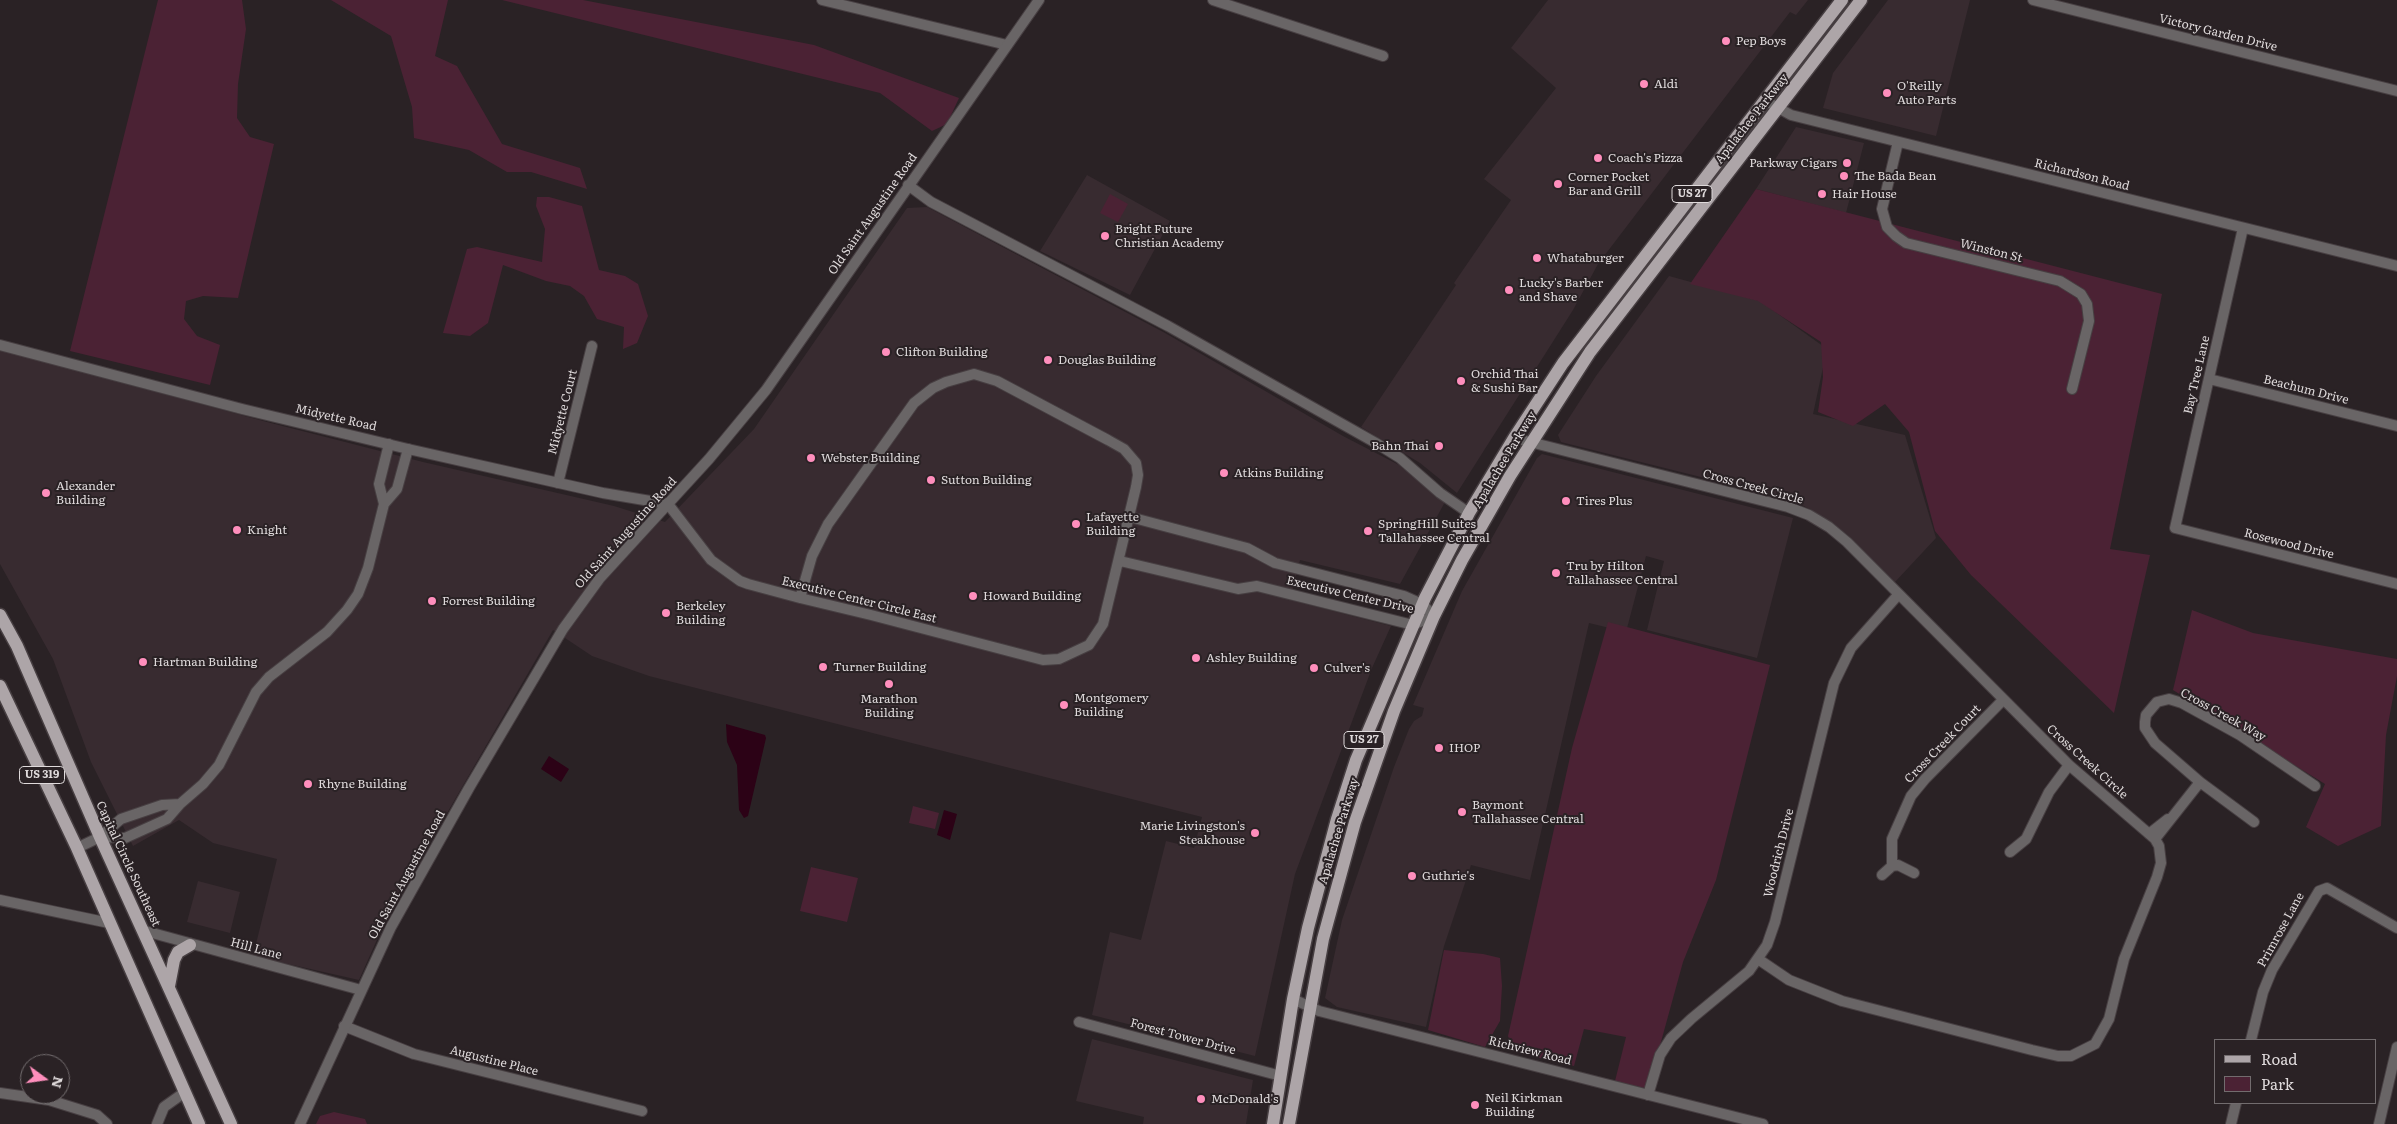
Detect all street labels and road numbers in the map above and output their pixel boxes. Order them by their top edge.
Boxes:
street label: Victory Garden Drive [2157,11,2279,55]
street label: Apalachee Parkway [1712,71,1792,167]
street label: Old Saint Augustine Road [826,150,920,278]
street label: Richardson Road [2033,156,2131,194]
road number: US 27 [1672,185,1712,202]
street label: Winston St [1958,236,2024,266]
street label: Bay Tree Lane [2181,334,2213,416]
street label: Midyette Court [545,368,581,456]
street label: Beachum Drive [2262,372,2350,408]
street label: Midyette Road [294,402,378,434]
street label: Apalachee Parkway [1470,409,1540,511]
street label: Cross Creek Circle [1701,467,1805,507]
street label: Old Saint Augustine Road [572,474,680,592]
street label: Rosewood Drive [2243,526,2335,562]
street label: Executive Center Drive [1285,573,1415,617]
street label: Executive Center Circle East [780,574,938,626]
street label: Cross Creek Way [2178,686,2268,744]
street label: Cross Creek Court [1902,702,1984,786]
street label: Cross Creek Circle [2044,722,2130,802]
road number: US 27 [1344,732,1384,748]
road number: US 319 [20,766,64,784]
street label: Apalachee Parkway [1316,776,1362,886]
street label: Capital Circle Southeast [93,799,163,929]
street label: Woodrich Drive [1761,807,1797,899]
street label: Old Saint Augustine Road [366,808,448,942]
street label: Primrose Lane [2255,890,2307,970]
street label: Hill Lane [229,935,283,963]
street label: Forest Tower Drive [1129,1016,1237,1058]
street label: Richview Road [1487,1034,1573,1068]
street label: Augustine Place [448,1043,540,1079]

